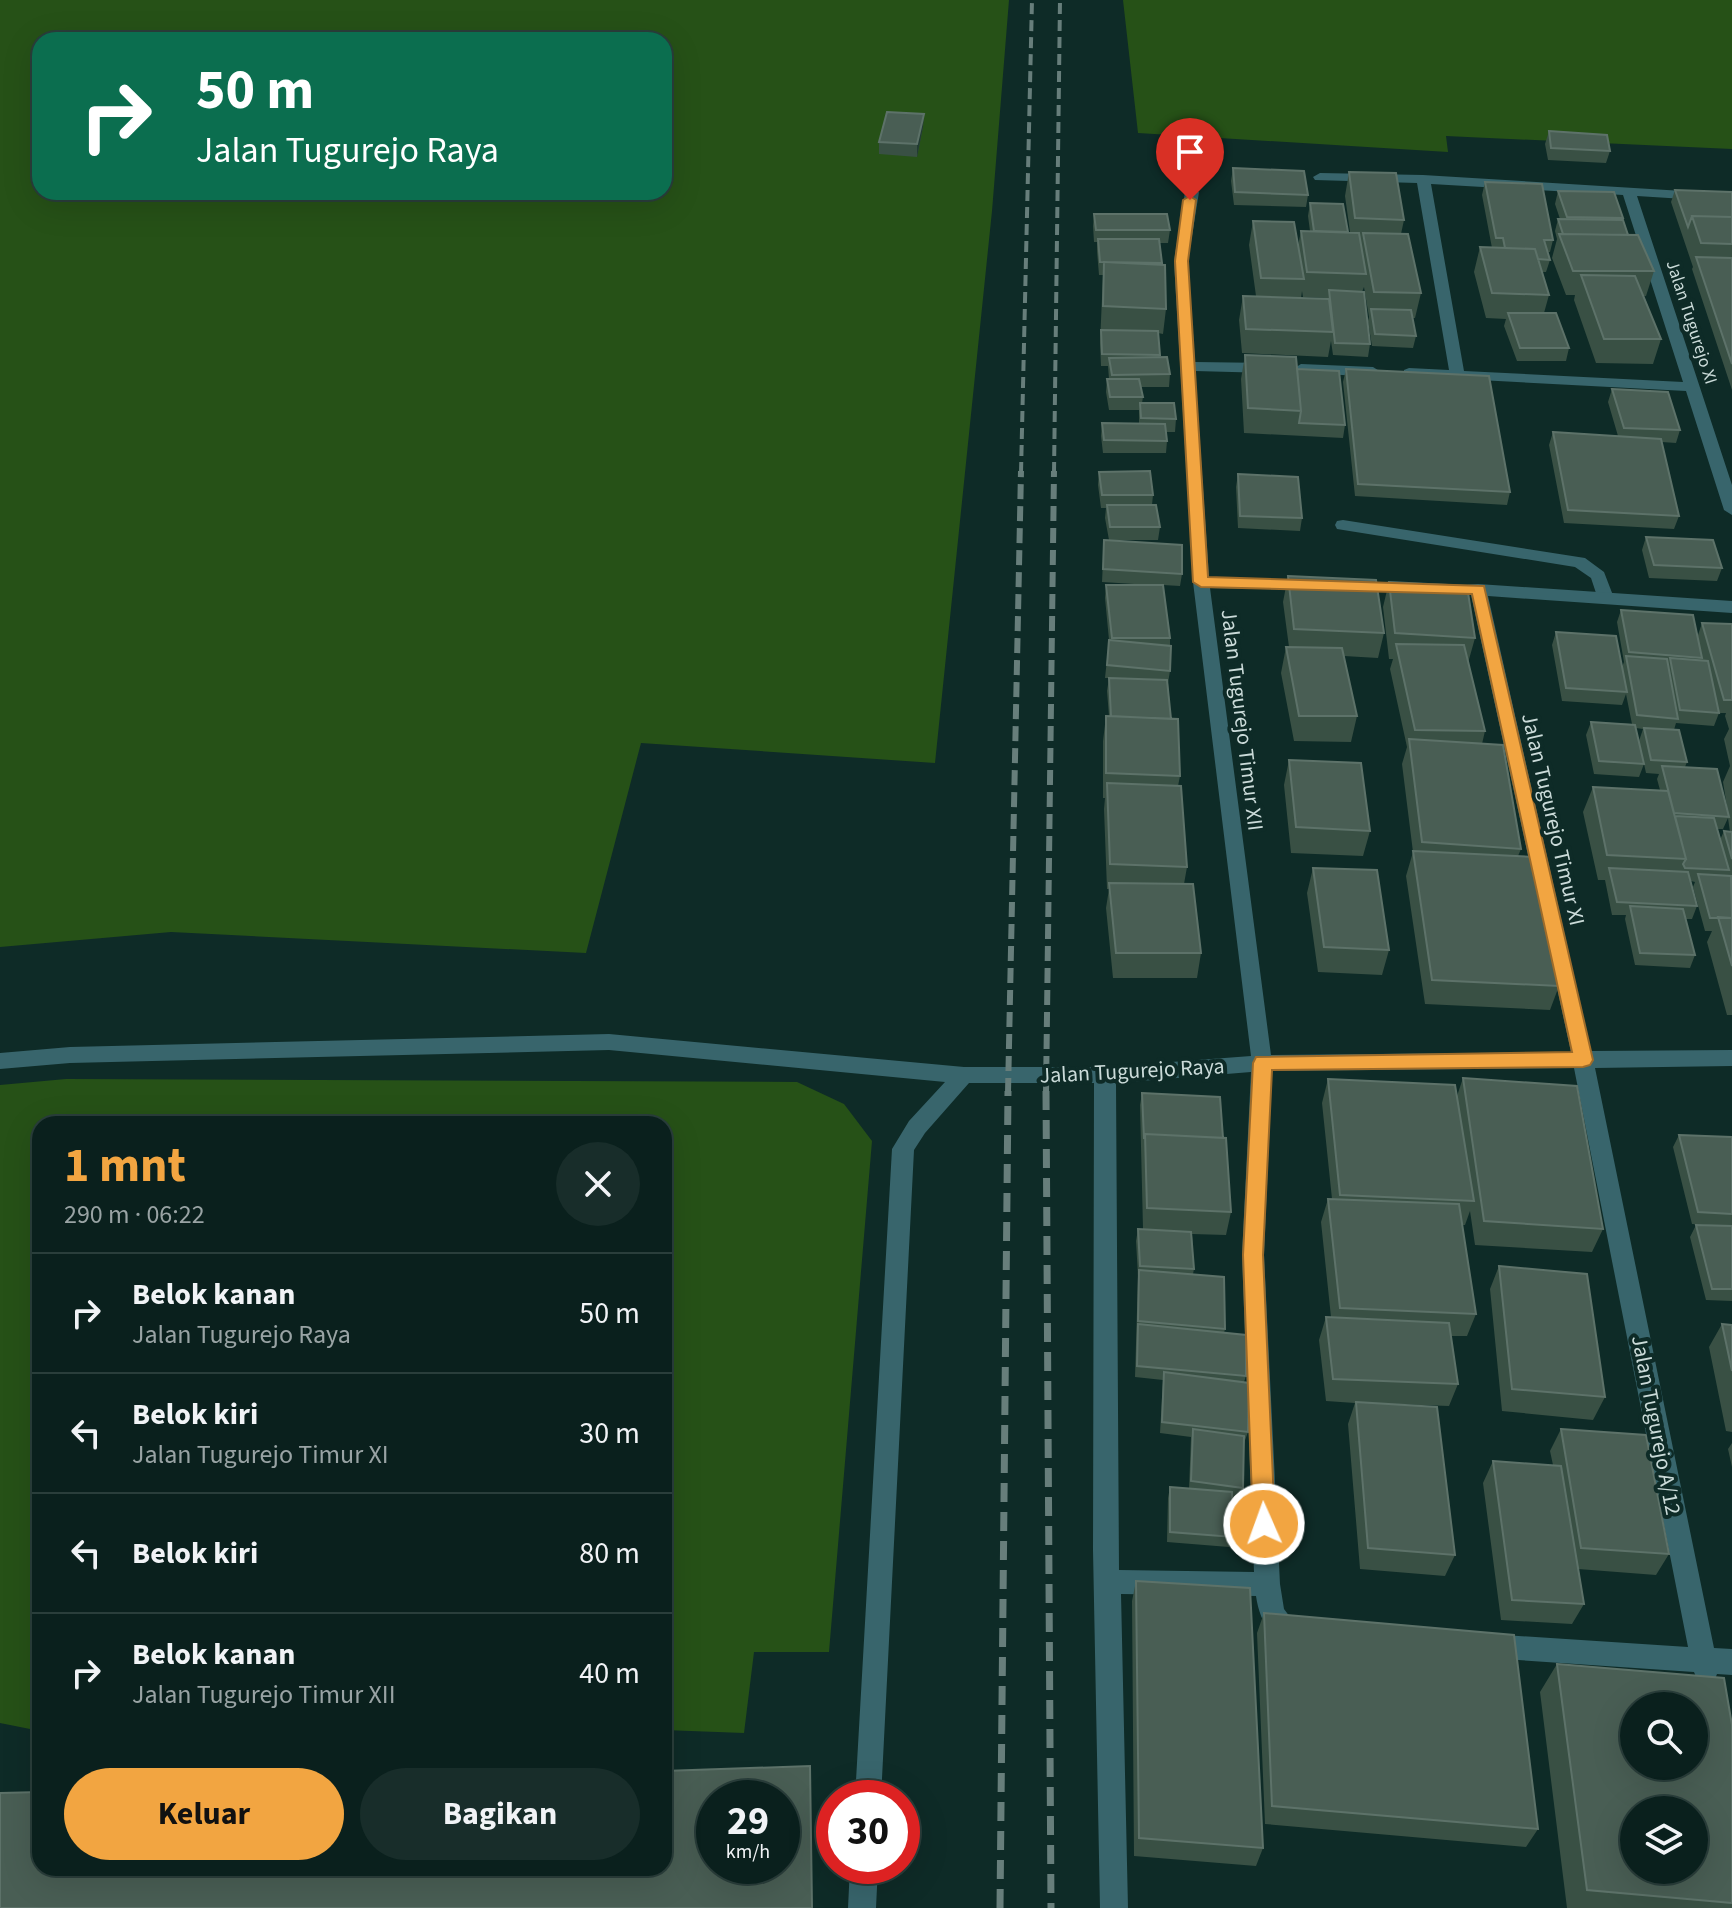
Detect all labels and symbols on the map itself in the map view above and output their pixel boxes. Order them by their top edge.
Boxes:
pin [1156,118,1224,200]
street label: Jalan Tugurejo XI [1660,257,1723,387]
street label: Jalan Tugurejo Timur XII [1213,608,1271,833]
street label: Jalan Tugurejo Timur XI [1513,710,1593,929]
street label: Jalan Tugurejo Raya [1039,1050,1225,1092]
street label: Jalan Tugurejo A/12 [1623,1333,1689,1518]
position arrow [1222,1482,1306,1566]
speed limit sign: 30 [816,1780,920,1884]

